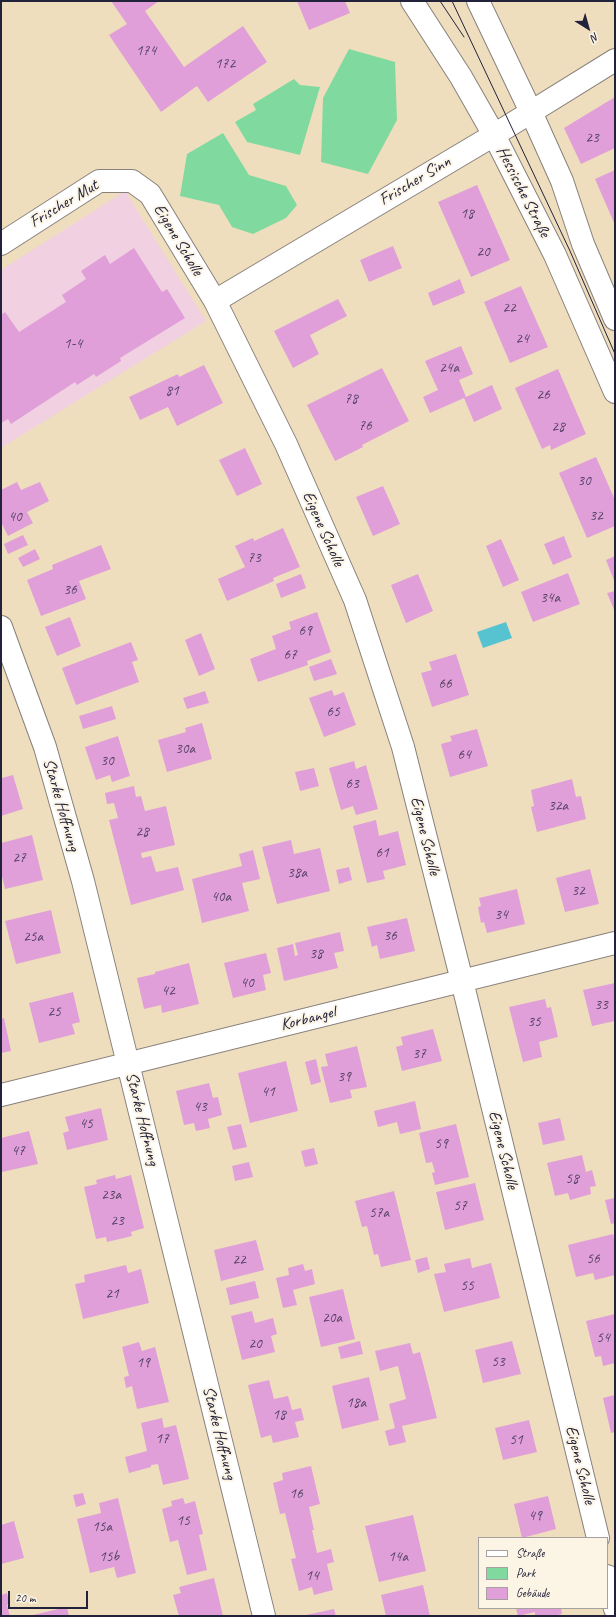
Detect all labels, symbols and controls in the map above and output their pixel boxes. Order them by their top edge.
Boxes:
north arrow [568,8,608,48]
text: N [588,30,602,45]
house number: 174 [136,42,156,60]
house number: 172 [215,55,235,73]
house number: 23 [585,129,599,147]
street label: Hessische Straße [491,143,555,241]
street label: Frischer Sinn [376,152,454,210]
street label: Frischer Mut [26,176,102,232]
street label: Eigene Scholle [149,200,207,280]
house number: 18 [460,205,474,223]
house number: 20 [476,243,490,261]
house number: 22 [502,299,516,317]
house number: 24 [515,330,529,348]
house number: 1-4 [64,335,82,353]
house number: 24a [439,359,459,377]
house number: 81 [165,382,179,400]
house number: 26 [536,386,550,404]
house number: 78 [344,390,358,408]
house number: 76 [358,417,372,435]
house number: 28 [551,418,565,436]
house number: 30 [577,472,591,490]
street label: Eigene Scholle [297,488,349,570]
house number: 32 [589,507,603,525]
house number: 40 [8,508,22,526]
house number: 73 [247,549,261,567]
house number: 36 [63,581,77,599]
house number: 34a [540,589,560,607]
house number: 69 [298,622,312,640]
house number: 67 [283,646,297,664]
house number: 66 [438,675,452,693]
house number: 65 [326,703,340,721]
house number: 30a [175,740,195,758]
house number: 64 [457,746,471,764]
house number: 30 [100,752,114,770]
street label: Starke Hoffnung [38,756,84,854]
house number: 63 [345,775,359,793]
street label: Eigene Scholle [405,795,445,877]
house number: 32a [548,797,568,815]
house number: 28 [135,823,149,841]
house number: 61 [375,844,389,862]
house number: 27 [12,849,26,867]
house number: 38a [287,864,307,882]
house number: 32 [571,882,585,900]
house number: 40a [211,888,231,906]
house number: 34 [494,906,508,924]
house number: 36 [383,927,397,945]
house number: 25a [23,928,43,946]
house number: 38 [309,945,323,963]
house number: 40 [240,974,254,992]
house number: 42 [161,982,175,1000]
house number: 33 [594,996,608,1014]
street label: Korbangel [278,1002,338,1036]
house number: 25 [47,1003,61,1021]
house number: 35 [527,1013,541,1031]
house number: 37 [412,1045,426,1063]
house number: 39 [337,1068,351,1086]
street label: Starke Hoffnung [121,1070,163,1168]
house number: 41 [261,1083,275,1101]
house number: 43 [193,1098,207,1116]
street label: Eigene Scholle [483,1109,523,1191]
house number: 45 [79,1115,93,1133]
house number: 59 [434,1135,448,1153]
house number: 47 [11,1142,25,1160]
house number: 58 [565,1170,579,1188]
house number: 23a [101,1186,121,1204]
house number: 57 [453,1197,467,1215]
house number: 57a [369,1204,389,1222]
house number: 23 [110,1212,124,1230]
house number: 56 [586,1250,600,1268]
house number: 22 [232,1251,246,1269]
house number: 55 [460,1277,474,1295]
house number: 21 [105,1285,119,1303]
house number: 20a [322,1309,342,1327]
house number: 54 [596,1329,610,1347]
house number: 20 [248,1335,262,1353]
house number: 53 [491,1353,505,1371]
house number: 19 [136,1354,150,1372]
street label: Starke Hoffnung [198,1384,240,1482]
house number: 18a [346,1394,366,1412]
house number: 18 [272,1406,286,1424]
street label: Eigene Scholle [560,1424,600,1506]
house number: 17 [155,1430,169,1448]
house number: 51 [509,1431,523,1449]
house number: 16 [289,1485,303,1503]
house number: 49 [528,1507,542,1525]
house number: 15 [176,1512,190,1530]
house number: 15a [92,1518,112,1536]
legend [478,1537,608,1609]
text: Straße [516,1545,544,1561]
house number: 15b [99,1548,119,1566]
house number: 14a [388,1548,408,1566]
text: Park [516,1565,535,1581]
house number: 14 [305,1567,319,1585]
scale bar [10,1583,90,1609]
text: Gebäude [516,1585,549,1601]
text: 20 m [15,1590,35,1606]

